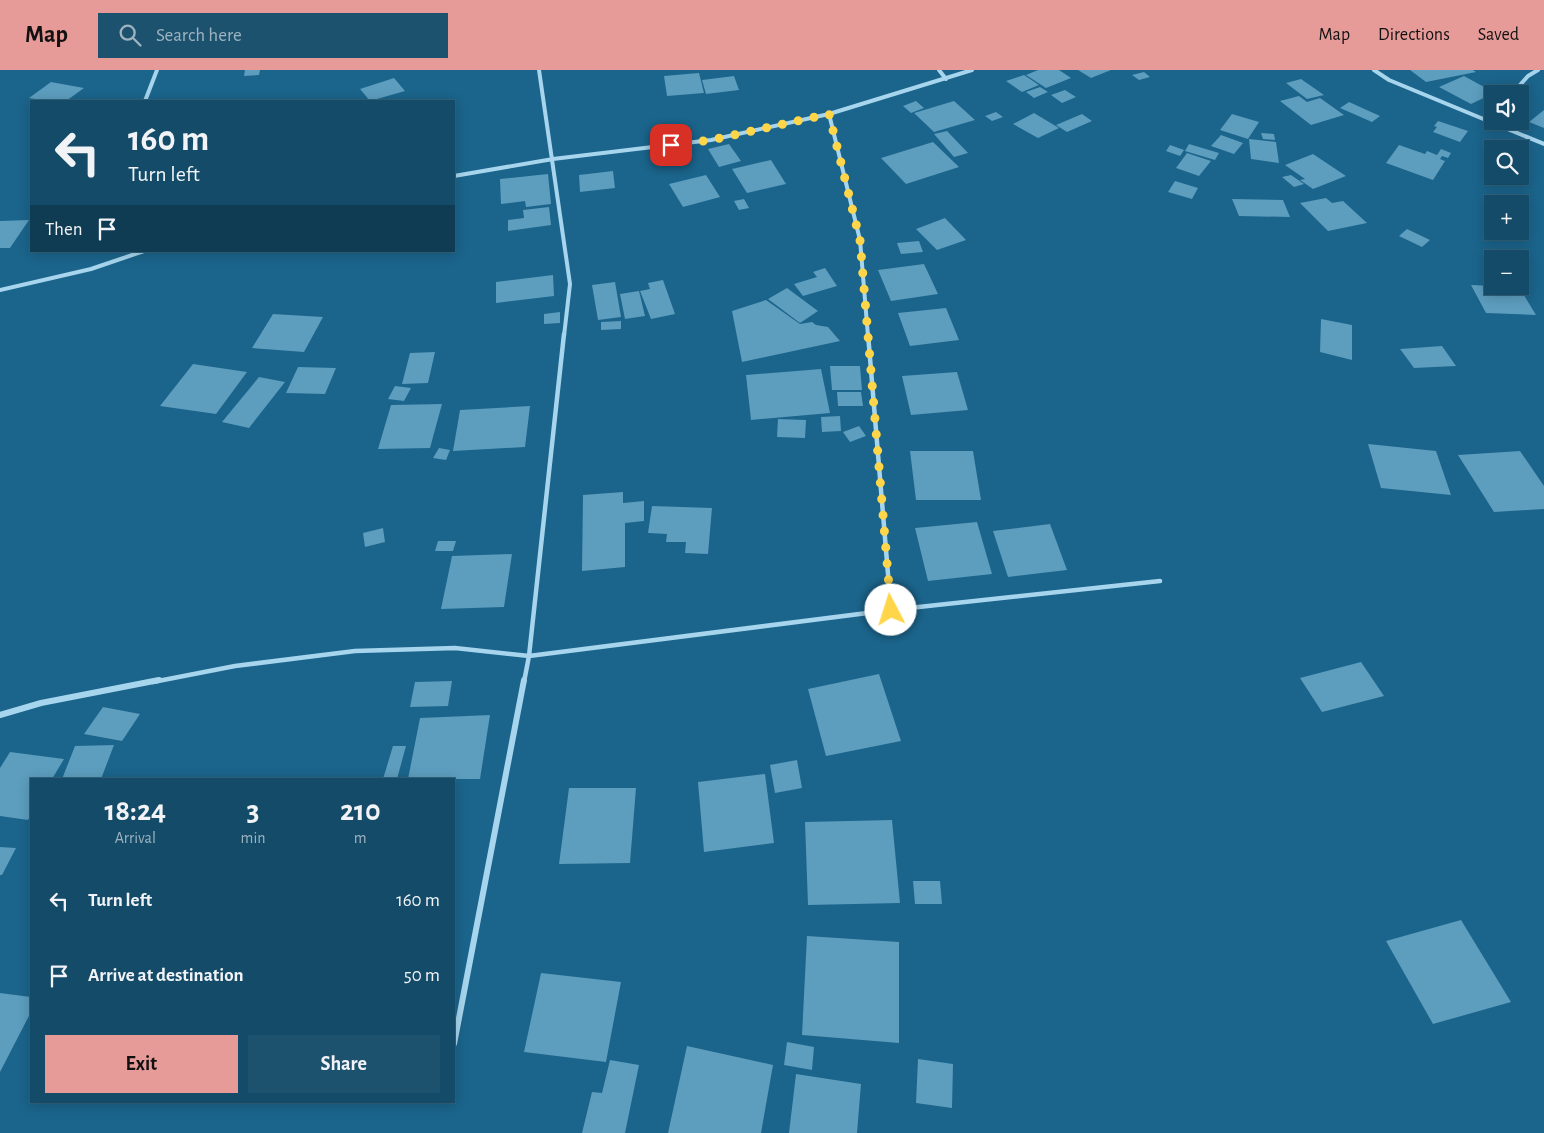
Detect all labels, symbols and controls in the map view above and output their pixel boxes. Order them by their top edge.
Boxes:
search box [98,13,448,58]
icon: search [116,21,144,49]
text: Map [25,23,68,47]
text: Search here [156,26,242,45]
text: Map [1319,26,1350,44]
text: Directions [1378,26,1450,44]
text: Saved [1478,26,1519,44]
map controls [1484,85,1529,295]
button: sound [1484,85,1529,130]
icon: left [45,120,110,185]
text: 160 m [128,122,209,157]
pin [650,124,692,166]
icon: arrive [657,131,685,159]
button: search [1484,140,1529,185]
text: Turn left [128,163,200,185]
button: + [1484,195,1529,240]
icon: arrive [93,215,121,243]
text: Then [45,220,83,239]
button: − [1484,250,1529,295]
position arrow [864,583,916,635]
text: 18:24 [104,796,166,826]
text: 3 [247,796,260,826]
text: 210 [340,796,381,826]
text: Arrival [115,830,156,846]
text: min [241,830,266,846]
text: m [354,830,367,846]
icon: left [45,887,73,915]
text: Turn left [88,891,152,910]
text: 160 m [396,891,440,910]
icon: arrive [45,962,73,990]
text: Arrive at destination [88,966,244,985]
text: 50 m [404,966,440,985]
button: Exit [45,1035,238,1093]
button: Share [248,1035,440,1093]

